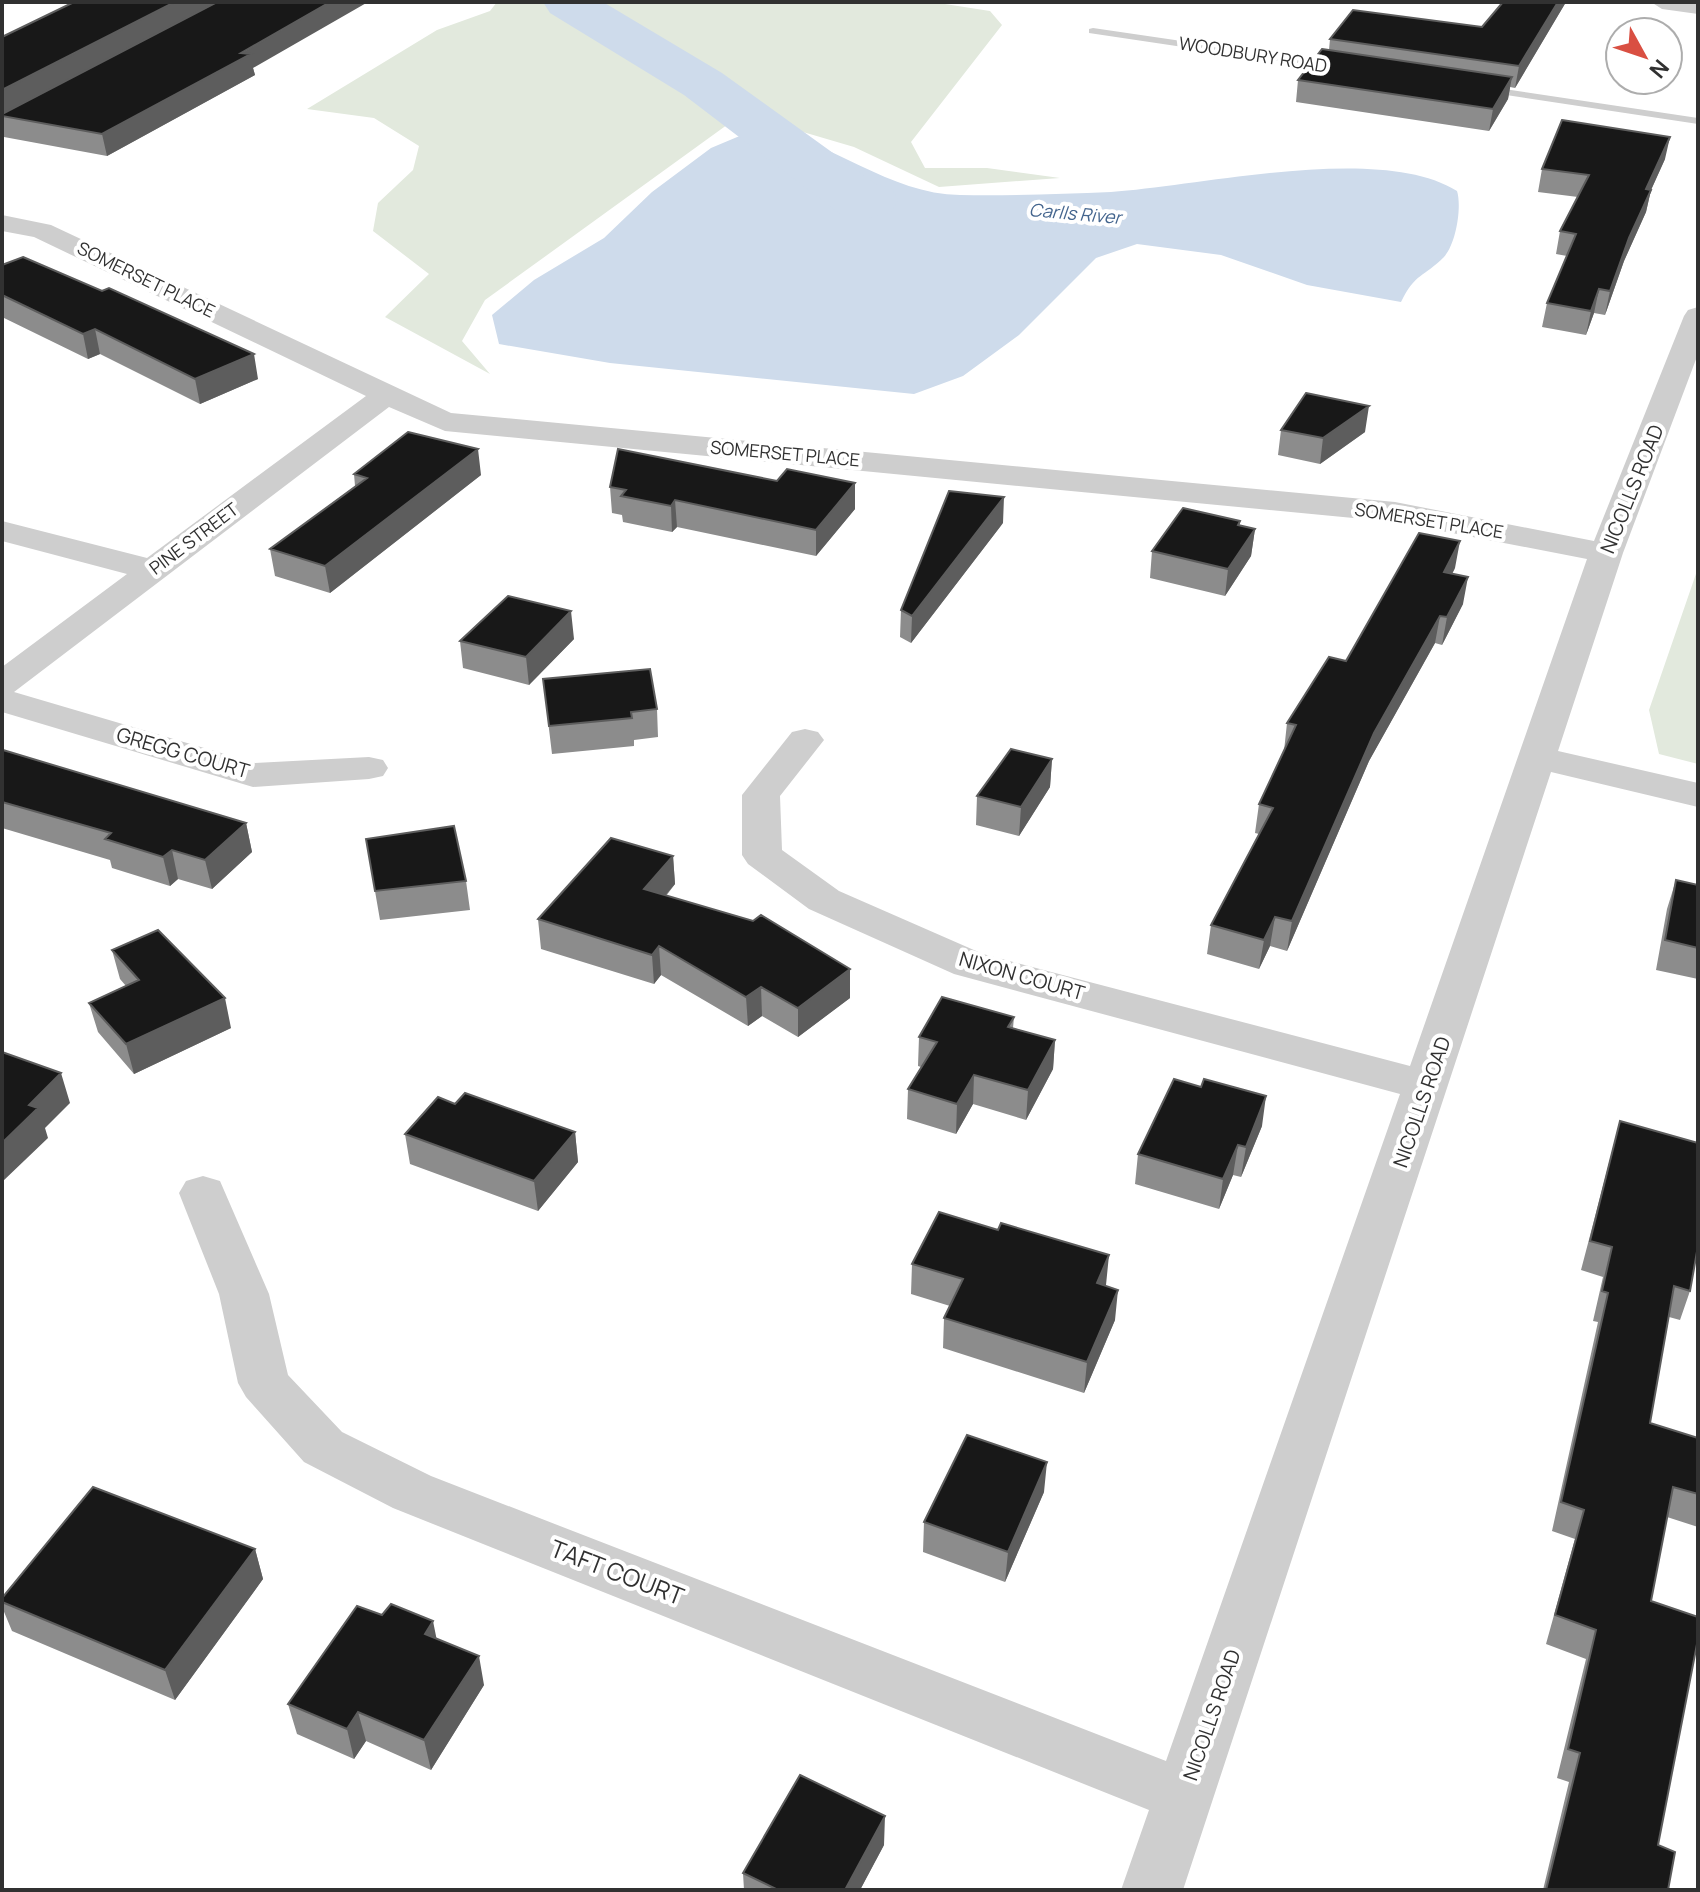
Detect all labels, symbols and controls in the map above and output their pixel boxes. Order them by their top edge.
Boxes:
north arrow [1604,16,1684,96]
street label: WOODBURY ROAD [1177,30,1329,78]
text: N [1643,53,1676,85]
water label: Carlls River [1028,197,1125,229]
street label: SOMERSET PLACE [74,235,219,323]
street label: NICOLLS ROAD [1593,420,1670,557]
street label: SOMERSET PLACE [709,435,861,472]
street label: SOMERSET PLACE [1353,496,1505,544]
street label: PINE STREET [144,497,243,580]
street label: GREGG COURT [114,721,253,784]
street label: NIXON COURT [956,945,1088,1006]
street label: NICOLLS ROAD [1387,1033,1457,1171]
street label: TAFT COURT [546,1531,690,1612]
street label: NICOLLS ROAD [1177,1646,1247,1784]

